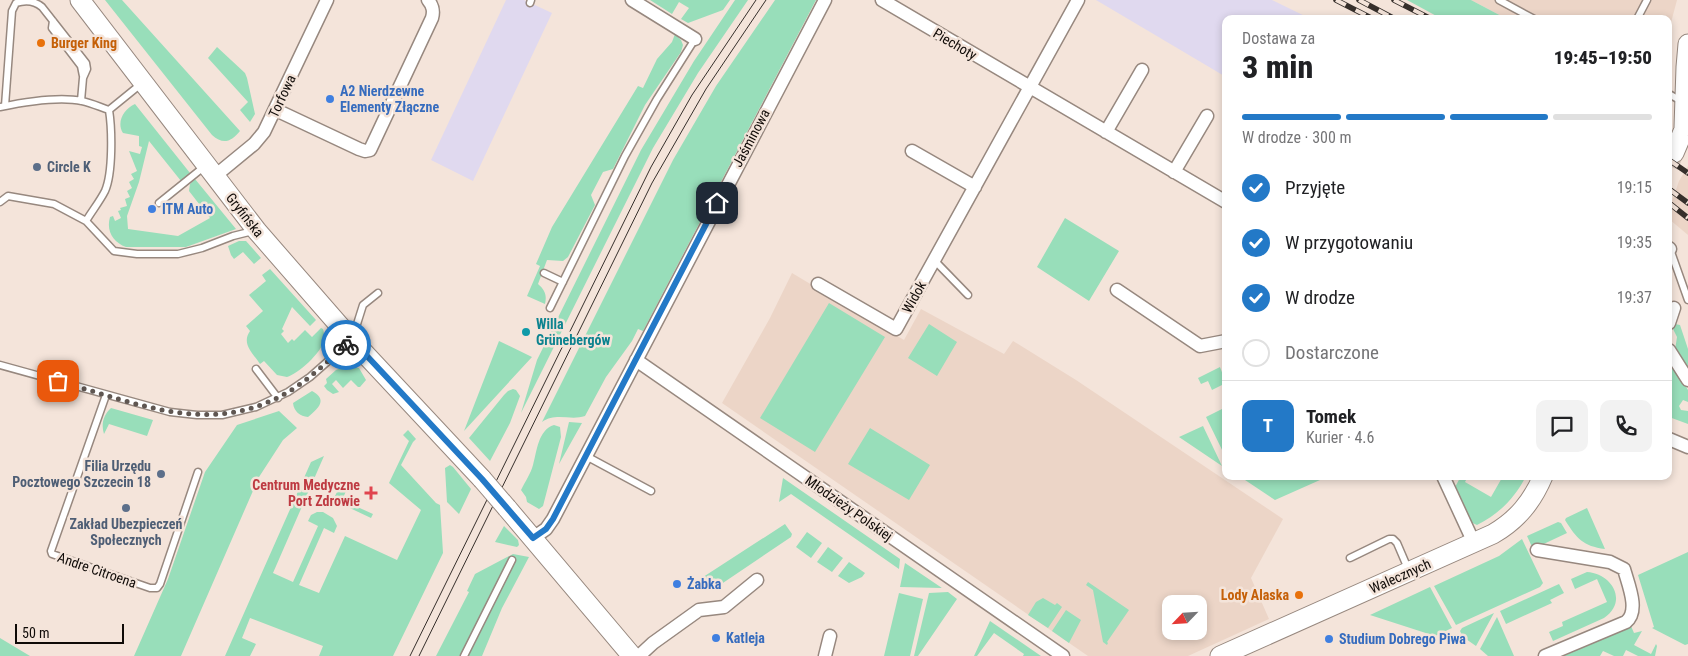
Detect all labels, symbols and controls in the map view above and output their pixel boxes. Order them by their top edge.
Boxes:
street label: Piechoty [930,25,980,63]
text: Dostawa za [1242,29,1315,48]
place label: Burger King [51,35,117,51]
marker: Burger King [35,37,47,49]
text: 19:45–19:50 [1554,46,1652,69]
text: 3 min [1242,48,1313,86]
street label: Torfowa [265,72,299,120]
place label: A2 Nierdzewne Elementy Złączne [340,83,440,115]
marker: A2 Nierdzewne Elementy Złączne [324,93,336,105]
street label: Jaśminowa [729,106,773,170]
text: W drodze · 300 m [1242,128,1352,147]
place label: Circle K [47,159,91,175]
marker: Circle K [31,161,43,173]
icon: check [1242,174,1270,202]
text: Przyjęte [1285,176,1345,199]
text: 19:15 [1617,178,1652,197]
pin [696,182,738,224]
icon: home [703,189,731,217]
street label: Gryfińska [223,190,267,240]
place label: ITM Auto [162,201,213,217]
marker: ITM Auto [146,203,158,215]
icon: check [1242,229,1270,257]
text: W przygotowaniu [1285,231,1413,254]
text: 19:35 [1617,233,1652,252]
street label: Widok [899,278,930,316]
icon: check [1242,284,1270,312]
text: W drodze [1285,286,1355,309]
text: 19:37 [1617,288,1652,307]
place label: Willa Grünebergów [536,316,610,348]
courier [321,320,371,370]
marker: Willa Grünebergów [520,326,532,338]
icon: bike [332,331,360,359]
text: Dostarczone [1285,341,1379,364]
pin [37,360,79,402]
icon: bag [44,367,72,395]
button: chat [1536,400,1588,452]
button: phone [1600,400,1652,452]
text: Tomek [1306,405,1356,428]
text: T [1263,414,1273,437]
text: Kurier · 4.6 [1306,428,1374,447]
place label: Filia Urzędu Pocztowego Szczecin 18 [12,458,151,490]
marker: Filia Urzędu Pocztowego Szczecin 18 [155,468,167,480]
street label: Młodzieży Polskiej [802,472,896,544]
place label: Centrum Medyczne Port Zdrowie [252,477,360,509]
marker: Centrum Medyczne Port Zdrowie [364,486,378,500]
marker: Zakład Ubezpieczeń Społecznych [120,502,132,514]
place label: Zakład Ubezpieczeń Społecznych [70,516,183,548]
street label: Andre Citroena [56,549,138,591]
street label: Walecznych [1367,555,1433,597]
place label: Żabka [687,576,722,592]
marker: Żabka [671,578,683,590]
place label: Lody Alaska [1221,587,1289,603]
marker: Lody Alaska [1293,589,1305,601]
north arrow [1162,595,1208,640]
map controls [1162,595,1207,640]
scale bar [15,621,124,644]
text: 50 m [22,625,50,641]
place label: Katleja [726,630,765,646]
place label: Studium Dobrego Piwa [1339,631,1466,647]
marker: Katleja [710,632,722,644]
marker: Studium Dobrego Piwa [1323,633,1335,645]

